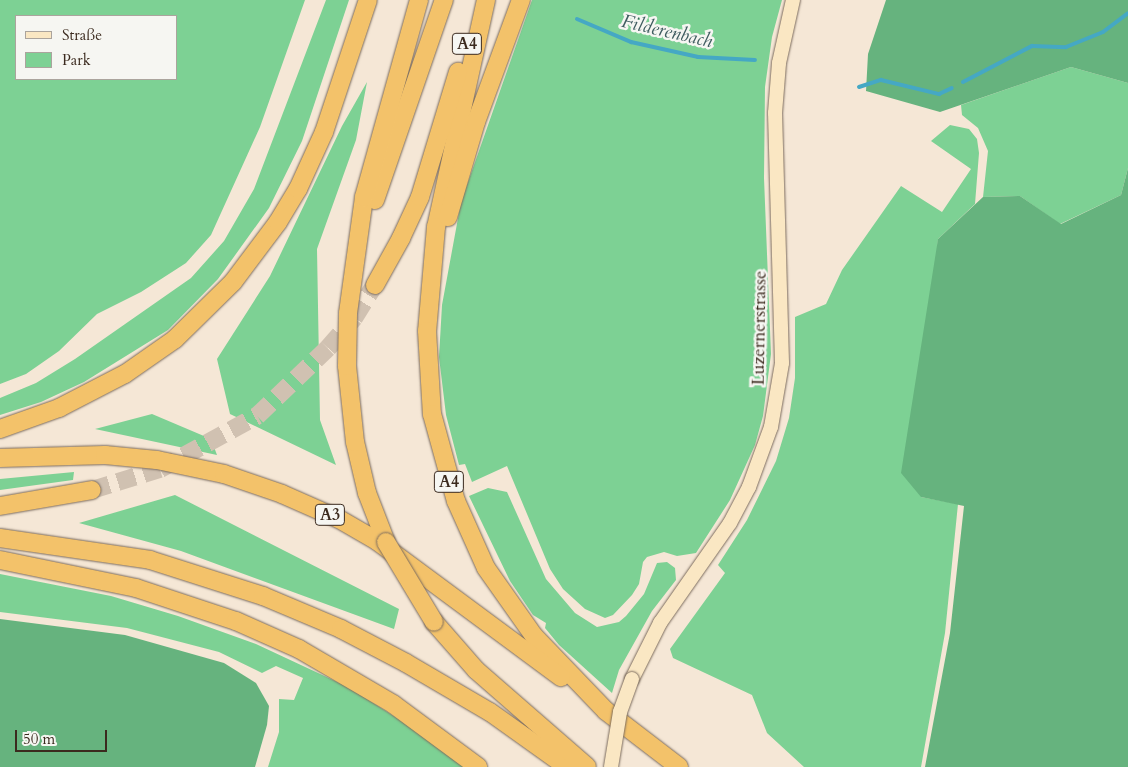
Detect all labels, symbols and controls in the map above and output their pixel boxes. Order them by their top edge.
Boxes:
water label: Filderenbach [619,10,715,54]
legend [15,15,178,80]
text: Straße [62,25,102,45]
road number: A4 [451,31,483,58]
text: Park [62,50,91,70]
street label: Luzernerstrasse [748,270,772,386]
road number: A4 [433,468,465,496]
road number: A3 [314,502,346,528]
scale bar [18,720,110,752]
text: 50 m [23,729,55,749]

